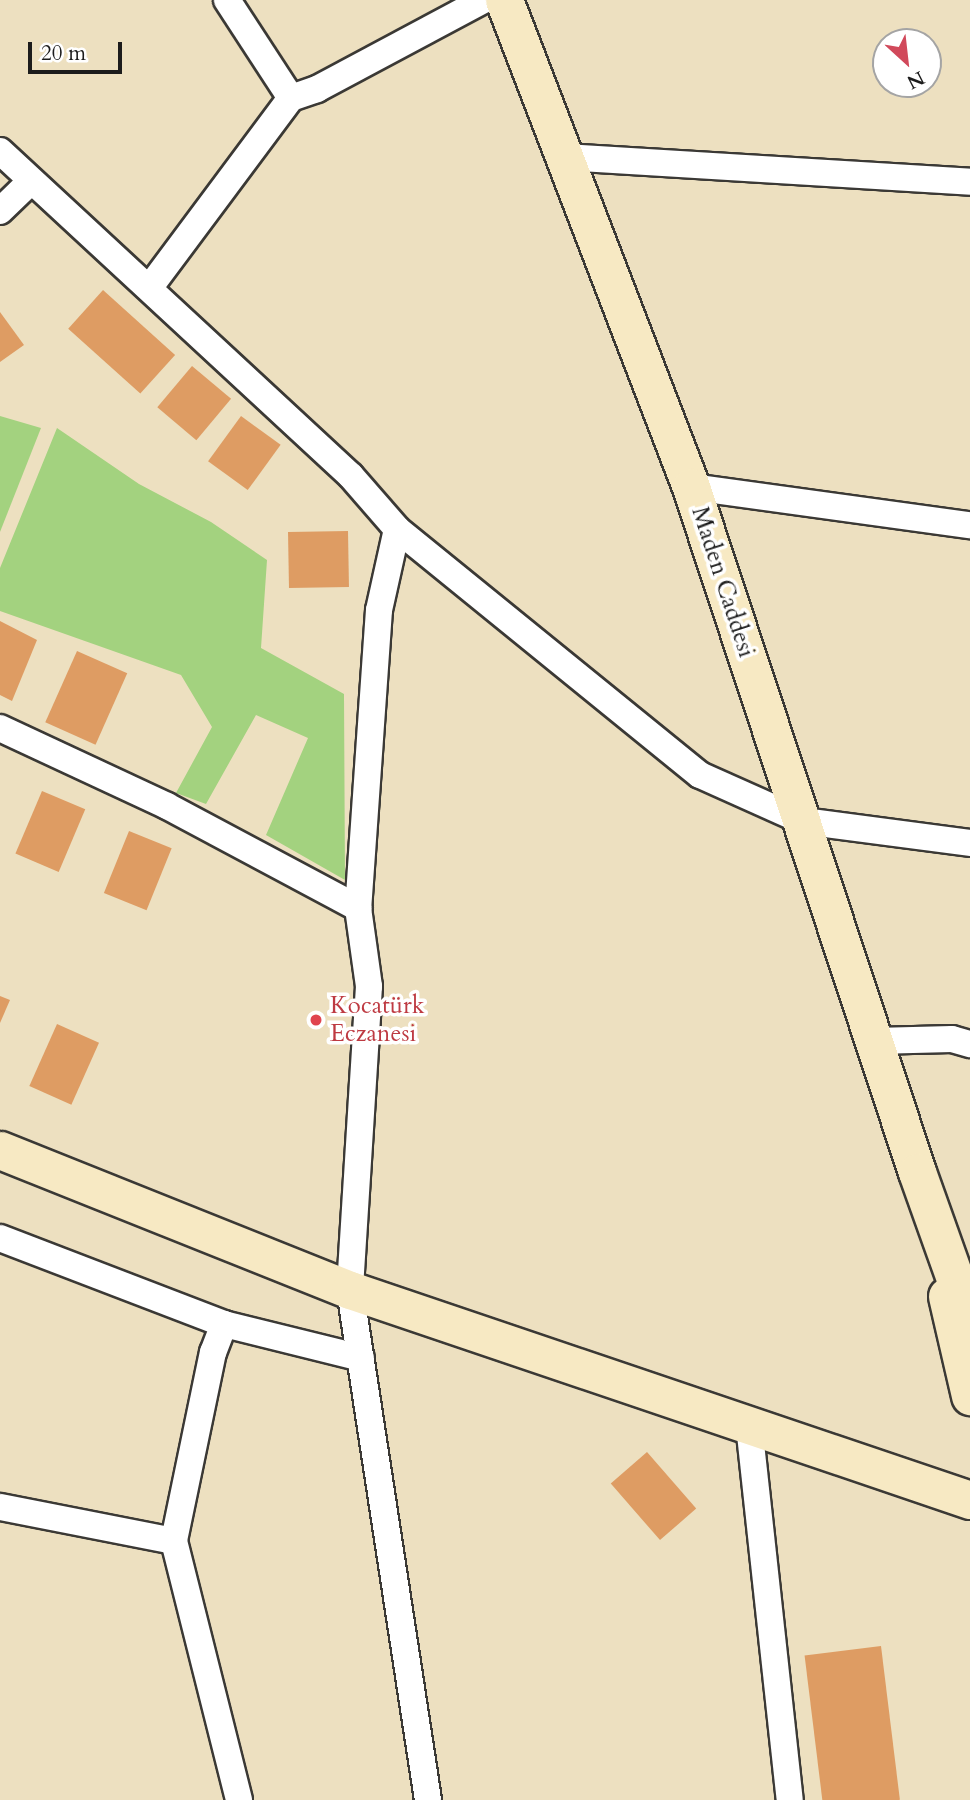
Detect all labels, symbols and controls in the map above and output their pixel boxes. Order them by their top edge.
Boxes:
scale bar [32,28,126,72]
north arrow [872,28,942,98]
text: 20 m [41,39,86,68]
text: N [902,65,929,95]
street label: Maden Caddesi [685,503,761,661]
place label: Kocatürk Eczanesi [330,992,424,1048]
marker: Kocatürk Eczanesi [308,1012,324,1028]

